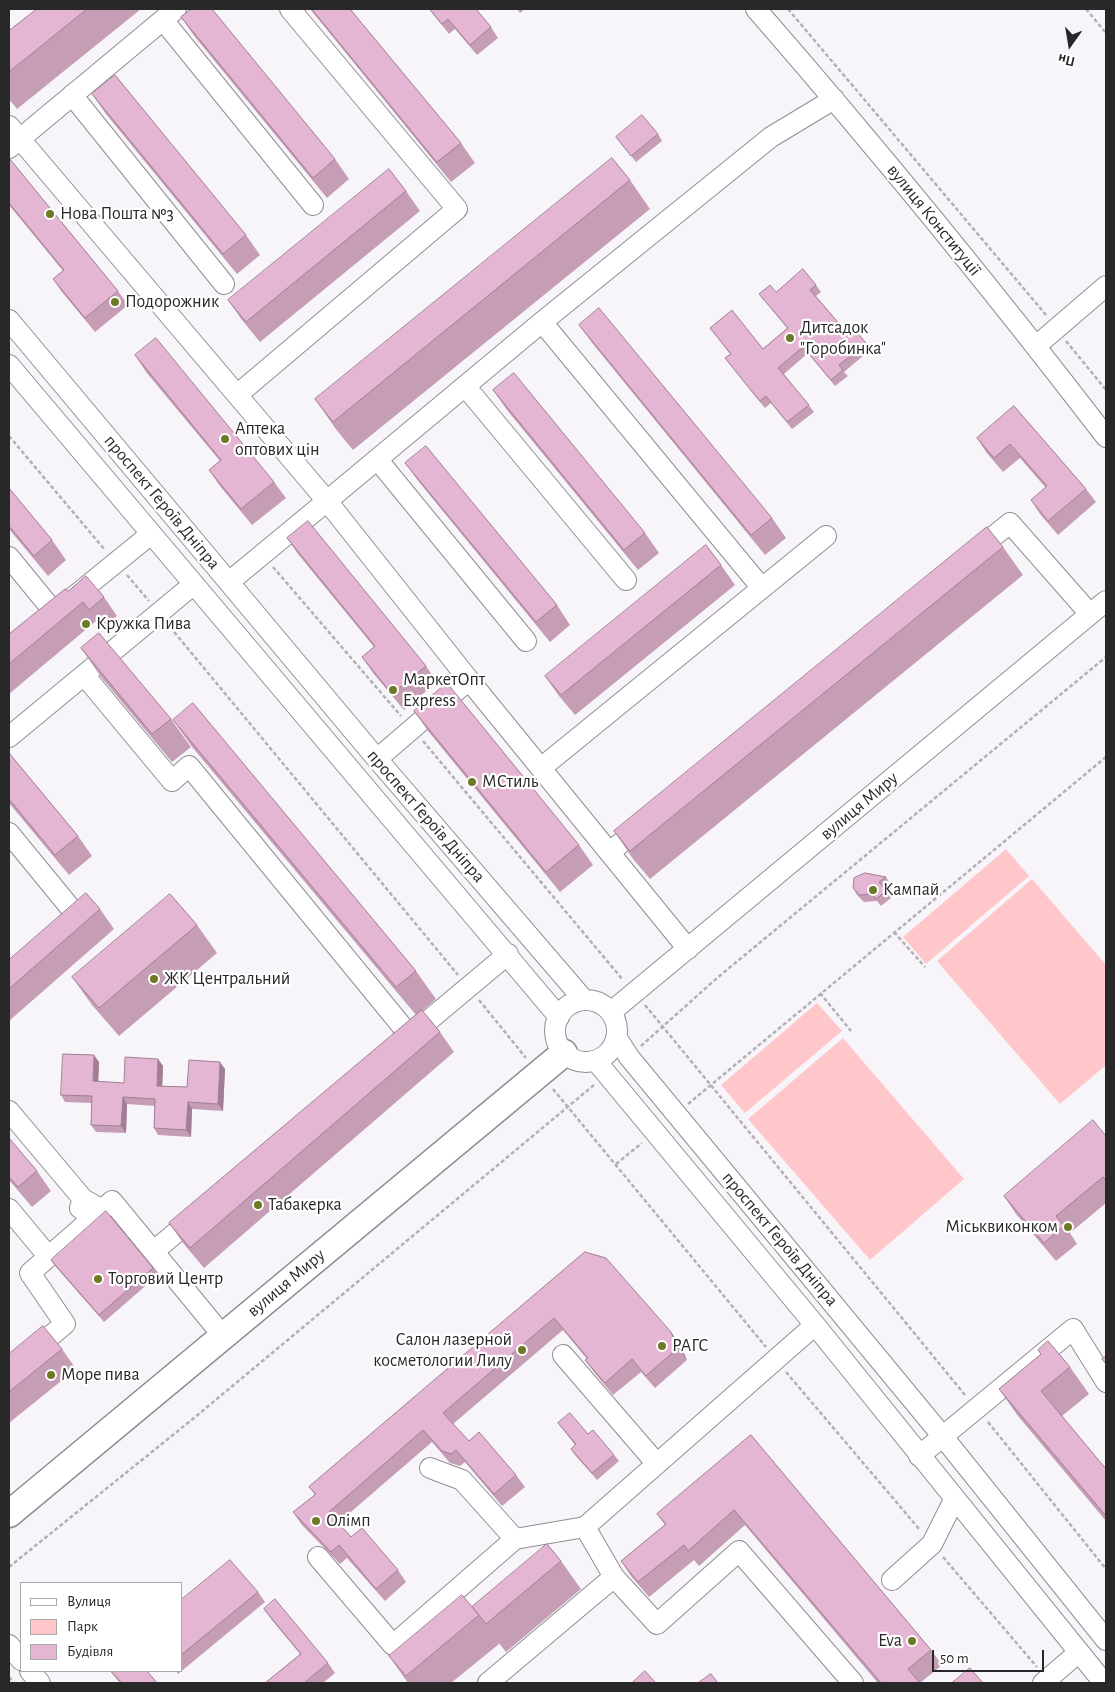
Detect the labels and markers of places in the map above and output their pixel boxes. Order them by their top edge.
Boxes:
place label: Нова Пошта №3 [60,203,174,225]
marker: Нова Пошта №3 [44,208,56,220]
place label: Подорожник [125,291,219,313]
marker: Подорожник [109,296,121,308]
place label: Дитсадок "Горобинка" [800,317,886,359]
marker: Дитсадок "Горобинка" [784,332,796,344]
place label: Аптека оптових цін [235,418,320,460]
marker: Аптека оптових цін [219,433,231,445]
place label: Кружка Пива [96,613,191,635]
marker: Кружка Пива [80,618,92,630]
place label: МаркетОпт Express [403,669,485,712]
marker: МаркетОпт Express [387,684,399,696]
place label: МСтиль [482,771,538,793]
marker: МСтиль [466,776,478,788]
place label: Кампай [883,879,939,901]
marker: Кампай [867,884,879,896]
place label: ЖК Центральний [164,968,290,990]
marker: ЖК Центральний [148,973,160,985]
place label: Табакерка [268,1194,342,1216]
marker: Табакерка [252,1199,264,1211]
place label: Міськвиконком [945,1216,1058,1238]
marker: Міськвиконком [1062,1221,1074,1233]
place label: Торговий Центр [108,1268,223,1290]
marker: Торговий Центр [92,1273,104,1285]
place label: Салон лазерной косметологии Лилу [373,1329,512,1372]
place label: РАГС [672,1335,708,1357]
marker: РАГС [656,1340,668,1352]
marker: Салон лазерной косметологии Лилу [516,1344,528,1356]
place label: Море пива [61,1364,140,1386]
marker: Море пива [45,1369,57,1381]
place label: Олімп [326,1510,371,1532]
marker: Олімп [310,1515,322,1527]
place label: Eva [878,1630,902,1652]
marker: Eva [906,1635,918,1647]

